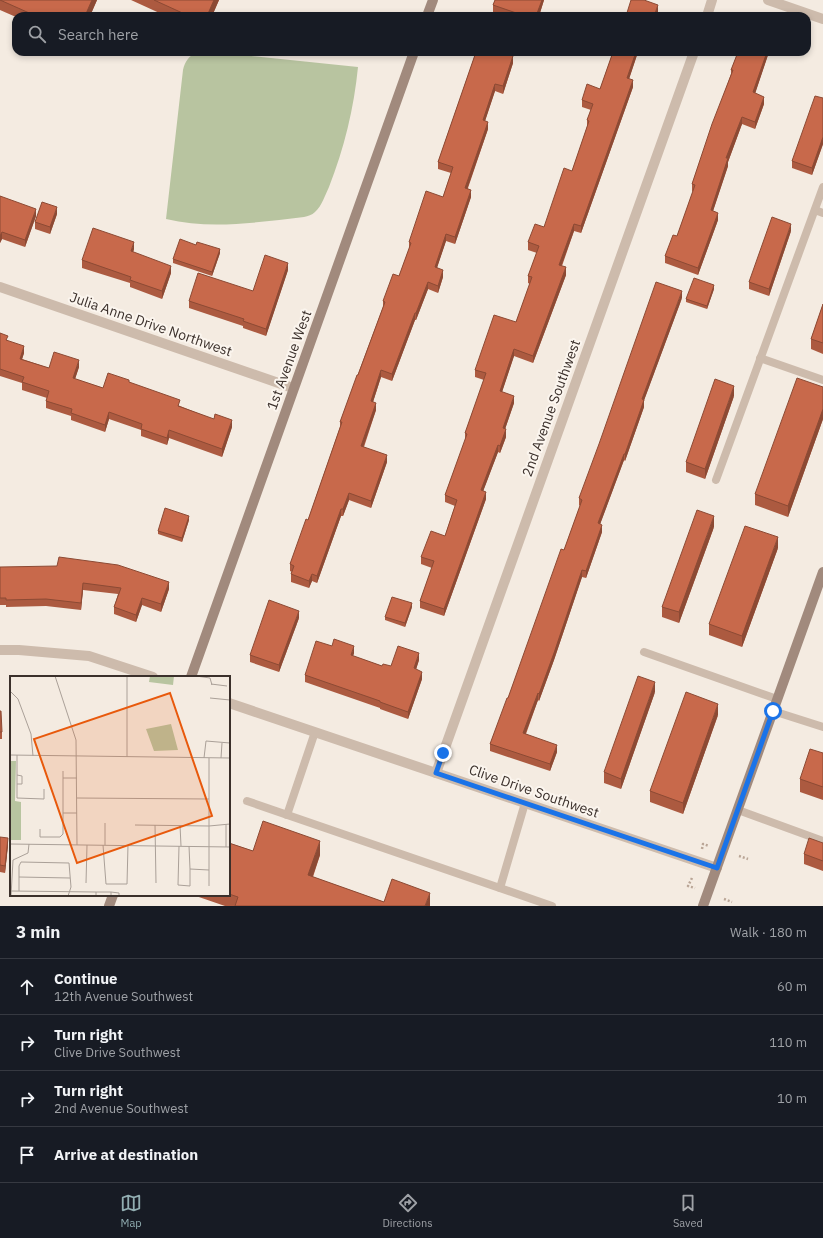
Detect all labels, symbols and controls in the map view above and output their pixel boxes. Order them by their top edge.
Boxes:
search box [12,12,811,56]
icon: search [26,23,48,45]
text: Search here [58,25,138,44]
street label: Julia Anne Drive Northwest [67,288,235,360]
street label: 1st Avenue West [263,308,315,412]
street label: 2nd Avenue Southwest [518,337,584,479]
inset map [10,676,230,896]
route start [764,702,782,720]
route end [434,744,452,762]
street label: Clive Drive Southwest [467,760,601,822]
text: 3 min [16,921,60,943]
text: Walk · 180 m [730,924,807,941]
text: Continue [54,969,118,988]
icon: ahead [16,976,38,998]
text: 60 m [777,978,807,995]
text: 12th Avenue Southwest [54,988,193,1005]
text: Turn right [54,1025,123,1044]
icon: right [16,1032,38,1054]
text: 110 m [769,1034,807,1051]
text: Clive Drive Southwest [54,1044,181,1061]
text: Turn right [54,1081,123,1100]
icon: right [16,1088,38,1110]
text: 10 m [777,1090,807,1107]
text: 2nd Avenue Southwest [54,1100,188,1117]
icon: arrive [16,1144,38,1166]
text: Arrive at destination [54,1145,198,1164]
tab: Map [120,1192,142,1230]
tab: Directions [382,1192,433,1230]
tab: Saved [673,1192,703,1230]

